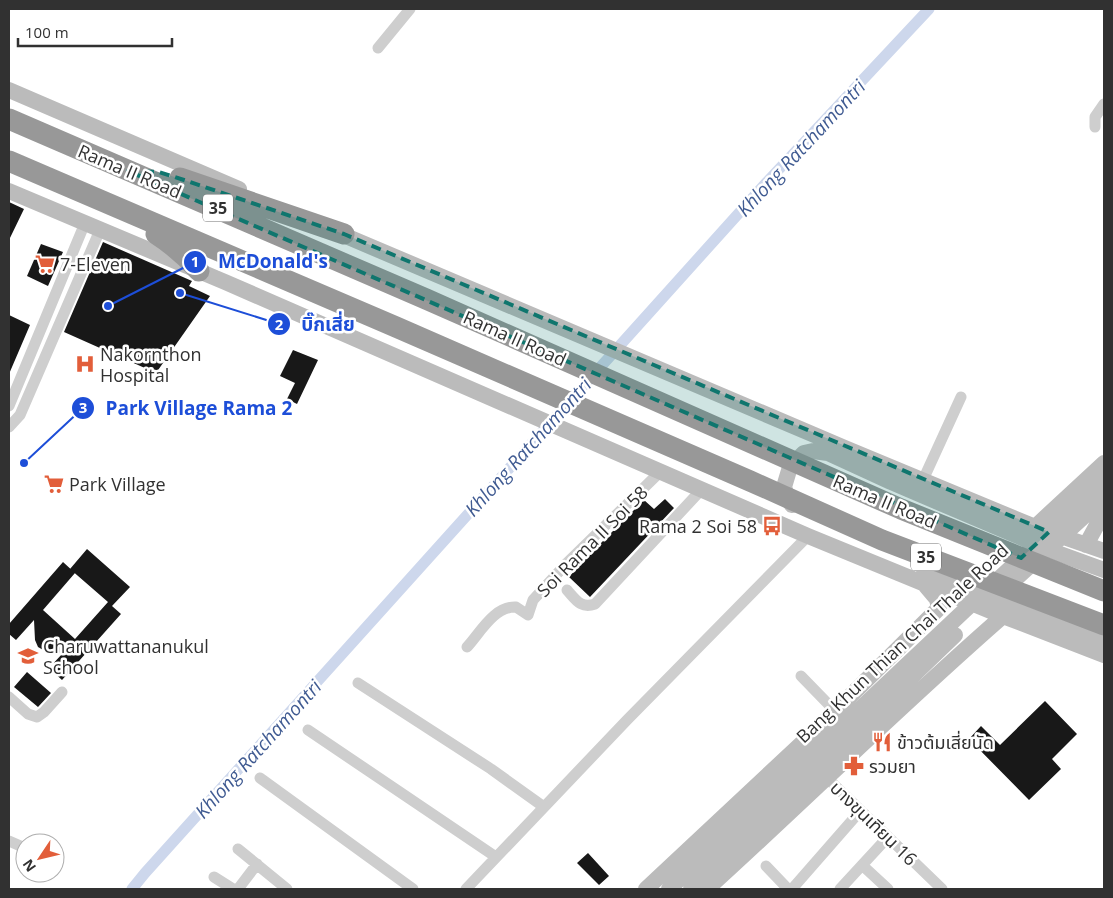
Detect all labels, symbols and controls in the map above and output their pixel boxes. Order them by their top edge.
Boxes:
scale bar [18,15,171,47]
text: 100 m [25,22,69,42]
water label: Khlong Ratchamontri [731,73,872,222]
street label: Rama II Road [75,138,185,204]
road number: 35 [203,194,233,222]
callout: McDonald's [183,245,338,279]
text: McDonald's [218,248,328,274]
text: 1 [191,251,199,271]
place label: 7-Eleven [60,252,131,276]
supermarket icon: 7-Eleven [34,253,56,275]
street label: Rama II Road [460,305,570,371]
callout: บิ๊กเสี่ย [266,307,365,341]
text: บิ๊กเสี่ย [301,311,355,337]
text: 2 [275,314,284,334]
place label: Nakornthon Hospital [100,342,202,387]
hospital icon: Nakornthon Hospital [74,353,96,375]
water label: Khlong Ratchamontri [459,371,598,522]
callout: Park Village Rama 2 [70,391,302,425]
text: Park Village Rama 2 [106,395,293,421]
text: 3 [79,397,87,417]
street label: Rama II Road [830,468,940,534]
place label: Park Village [69,472,166,496]
supermarket icon: Park Village [43,473,65,495]
street label: Soi Rama II Soi 58 [531,480,653,602]
place label: Rama 2 Soi 58 [639,514,757,538]
bus stop icon: Rama 2 Soi 58 [761,515,783,537]
street label: Bang Khun Thian Chai Thale Road [791,538,1013,748]
road number: 35 [911,544,941,570]
place label: Charuwattananukul School [43,634,209,679]
school or university icon: Charuwattananukul School [17,645,39,667]
water label: Khlong Ratchamontri [189,673,328,824]
place label: ข้าวต้มเสี่ยนัด [897,730,994,754]
restaurant icon: ข้าวต้มเสี่ยนัด [871,731,893,753]
place label: รวมยา [869,754,916,778]
pharmacy icon: รวมยา [843,755,865,777]
street label: บางขุนเทียน 16 [825,775,923,871]
north arrow [15,833,65,883]
text: N [18,856,40,876]

